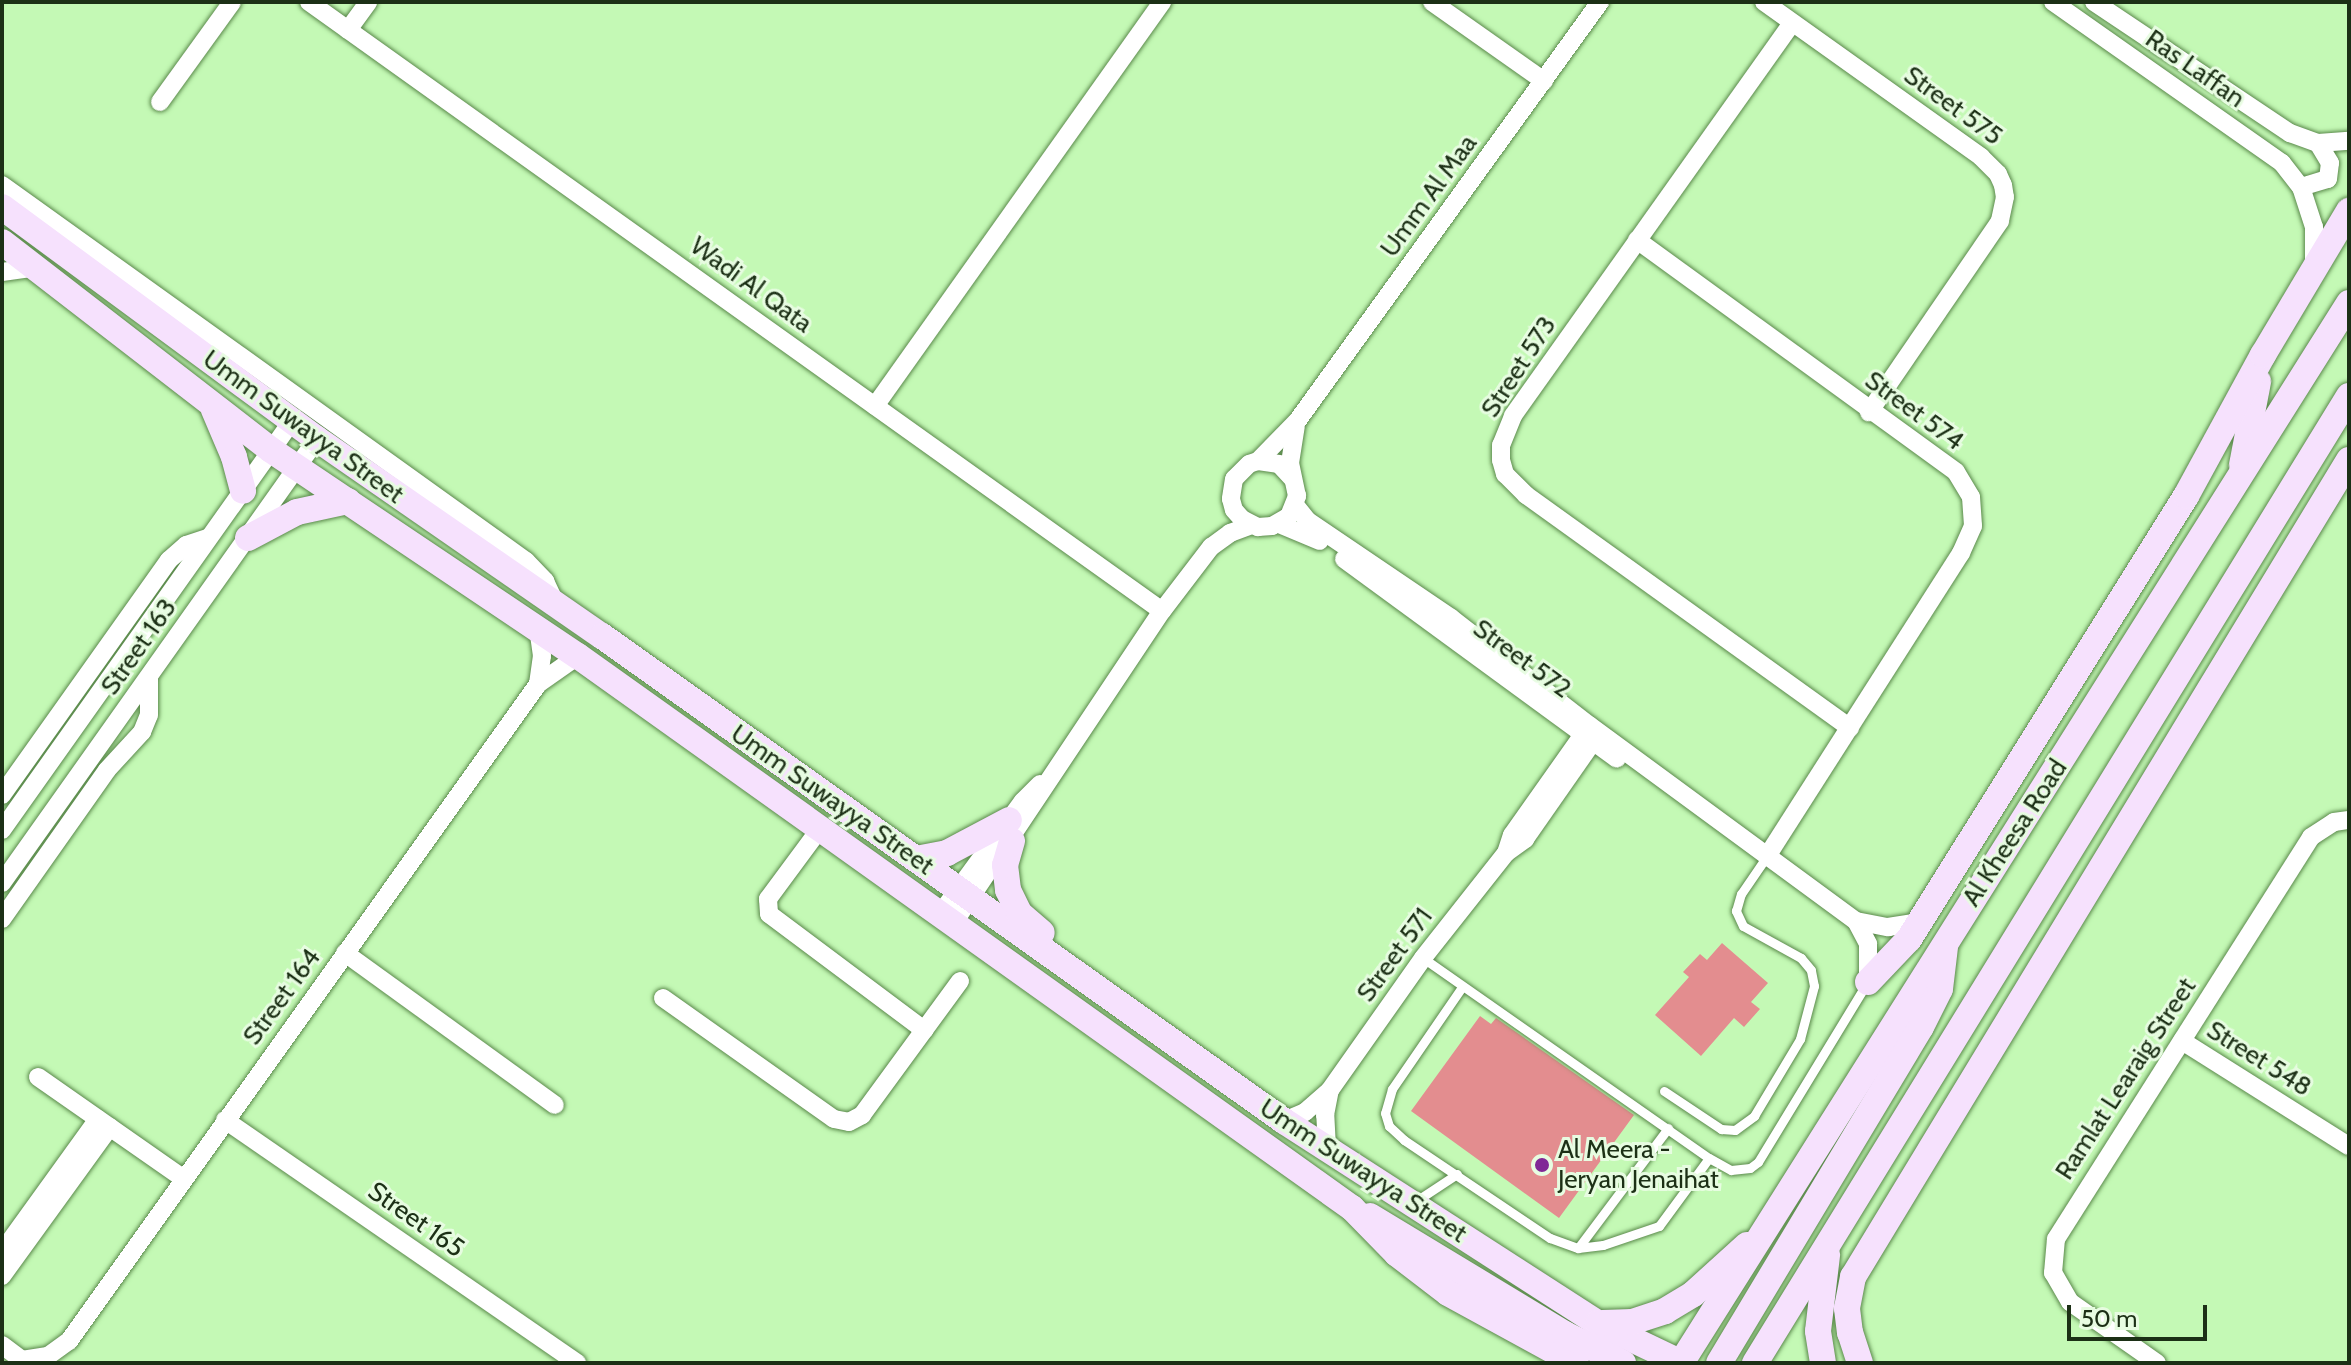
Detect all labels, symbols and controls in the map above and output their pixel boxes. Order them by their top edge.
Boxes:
street label: Ras Laffan [2139,23,2251,115]
street label: Street 575 [1898,60,2008,152]
street label: Umm Al Maa [1374,129,1484,263]
street label: Wadi Al Qata [684,230,818,340]
street label: Street 573 [1475,311,1563,423]
street label: Umm Suwayya Street [197,344,409,510]
street label: Street 574 [1859,365,1969,457]
street label: Street 163 [95,593,183,701]
street label: Street 572 [1467,613,1577,705]
street label: Umm Suwayya Street [725,718,939,882]
street label: Al Kheesa Road [1956,754,2074,912]
street label: Street 571 [1351,902,1439,1008]
street label: Street 164 [237,943,327,1051]
street label: Ramlat Learaig Street [2049,972,2203,1186]
street label: Street 548 [2201,1015,2317,1103]
street label: Umm Suwayya Street [1254,1092,1472,1250]
place label: Al Meera - Jeryan Jenaihat [1558,1134,1719,1196]
marker: Al Meera - Jeryan Jenaihat [1533,1156,1551,1174]
street label: Street 165 [362,1176,470,1264]
scale bar [2071,1289,2211,1339]
text: 50 m [2081,1304,2137,1333]

